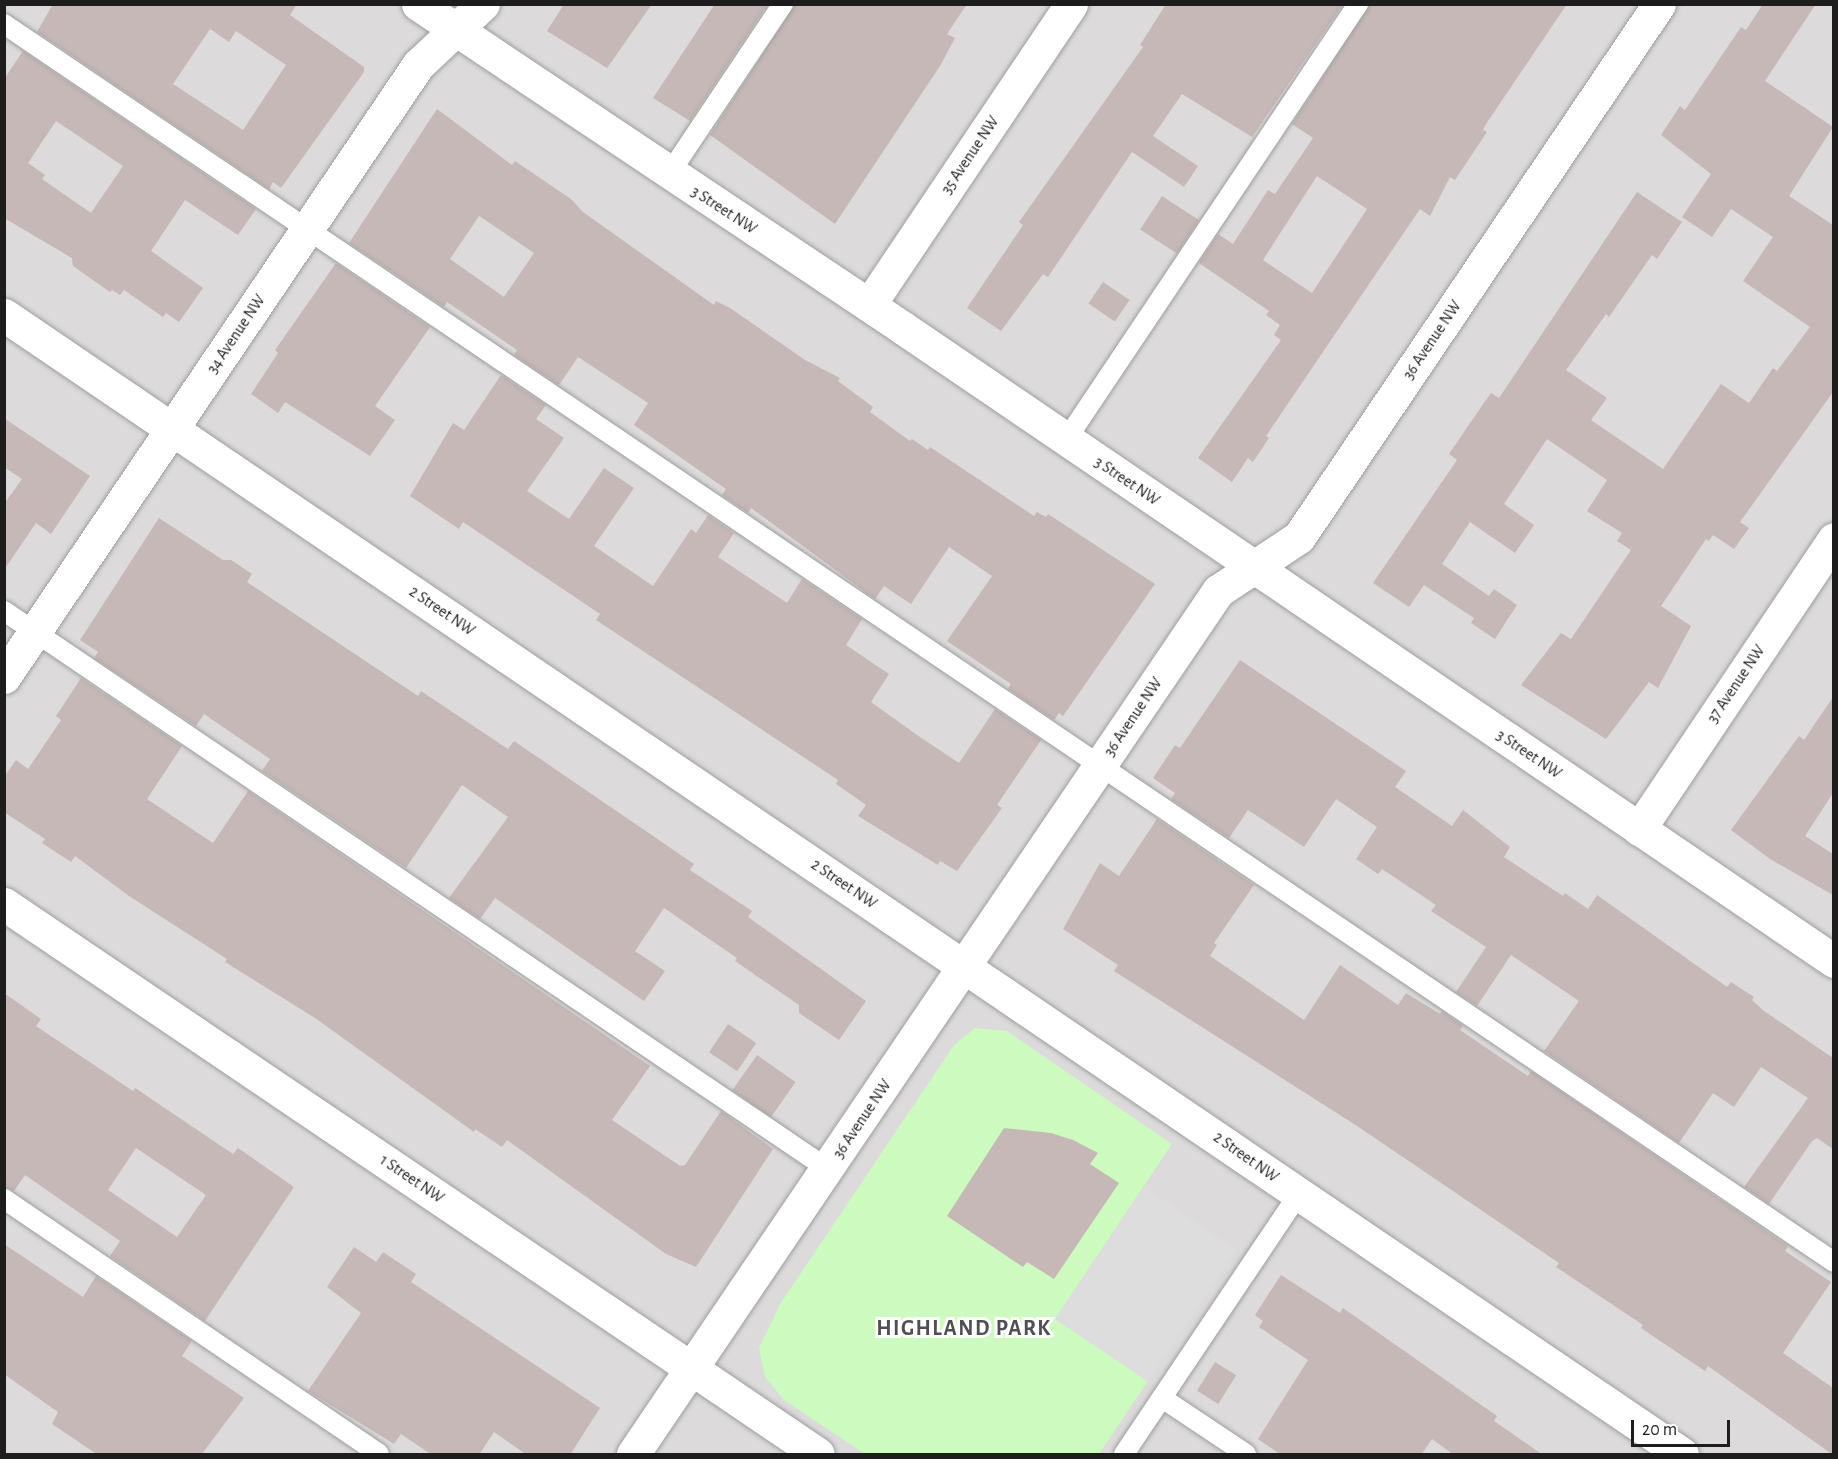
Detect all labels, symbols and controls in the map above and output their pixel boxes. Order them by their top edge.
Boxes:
street label: 35 Avenue NW [937,112,1003,198]
street label: 3 Street NW [688,182,760,238]
street label: 34 Avenue NW [203,291,269,377]
street label: 36 Avenue NW [1399,297,1465,383]
street label: 3 Street NW [1091,452,1163,510]
street label: 2 Street NW [405,582,479,640]
street label: 37 Avenue NW [1703,641,1769,727]
street label: 36 Avenue NW [1100,674,1166,760]
street label: 3 Street NW [1493,725,1565,783]
street label: 2 Street NW [807,855,881,913]
street label: 36 Avenue NW [829,1076,895,1162]
street label: 2 Street NW [1210,1128,1282,1186]
street label: 1 Street NW [376,1151,448,1207]
district label: HIGHLAND PARK [876,1316,1052,1342]
scale bar [1634,1408,1733,1446]
text: 20 m [1642,1421,1677,1439]

